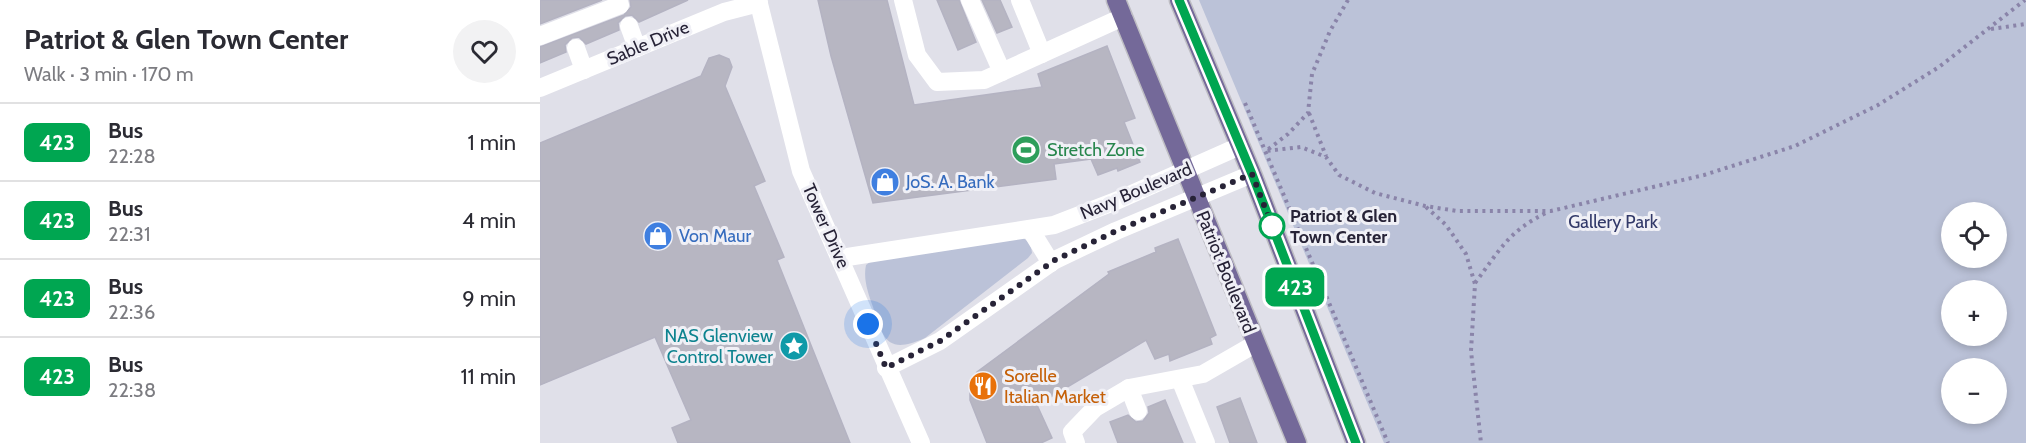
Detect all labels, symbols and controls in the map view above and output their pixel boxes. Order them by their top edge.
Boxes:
street label: Sable Drive [604,16,692,70]
button: heart [453,20,516,83]
text: Patriot & Glen Town Center [24,22,348,56]
text: Walk · 3 min · 170 m [24,62,194,86]
text: Bus [108,117,143,144]
text: 1 min [468,129,516,156]
text: 423 [39,130,75,155]
sports icon: Stretch Zone [1010,134,1042,166]
place label: Stretch Zone [1047,139,1145,161]
text: 22:28 [108,144,156,168]
street label: Navy Boulevard [1077,158,1195,224]
shop icon: JoS. A. Bank [869,166,901,198]
place label: JoS. A. Bank [905,171,996,193]
street label: Tower Drive [798,180,854,272]
text: Bus [108,195,143,222]
map controls [1941,202,2007,424]
button: locate [1941,202,2007,268]
place label: Patriot & Glen Town Center [1290,205,1397,248]
text: 4 min [462,207,516,234]
text: 423 [39,208,75,233]
street label: Patriot Boulevard [1191,208,1261,336]
park label: Gallery Park [1568,211,1659,233]
marker: Patriot & Glen Town Center [1259,213,1285,239]
shop icon: Von Maur [642,220,674,252]
text: 22:31 [108,222,150,246]
place label: Von Maur [679,225,751,247]
line badge: 423 [1260,268,1329,306]
text: Bus [108,273,143,300]
text: 423 [1277,275,1313,300]
button: + [1941,280,2007,346]
text: 9 min [462,285,516,312]
text: 423 [39,286,75,311]
text: 22:36 [108,300,155,324]
your location [853,309,883,339]
place label: NAS Glenview Control Tower [665,325,773,368]
place icon: NAS Glenview Control Tower [778,330,810,362]
text: Bus [108,351,143,378]
button: − [1941,358,2007,424]
text: 11 min [460,363,516,390]
text: 423 [39,364,75,389]
place label: Sorelle Italian Market [1004,365,1106,408]
restaurant icon: Sorelle Italian Market [967,370,999,402]
text: 22:38 [108,378,156,402]

